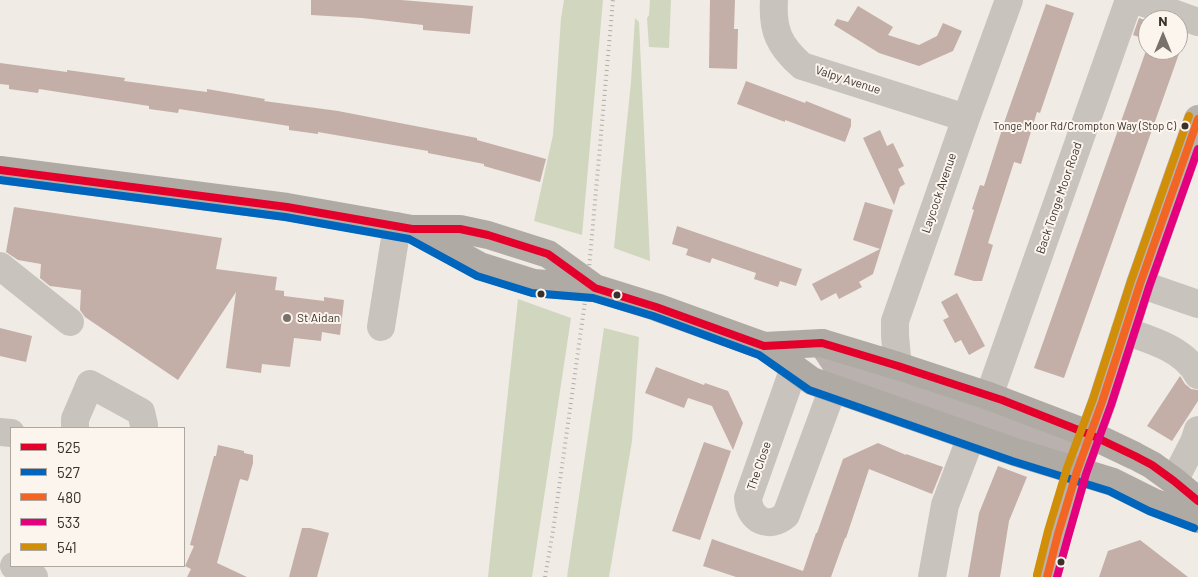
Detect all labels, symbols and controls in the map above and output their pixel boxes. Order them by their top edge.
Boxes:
north arrow [1138,10,1188,60]
text: N [1158,12,1168,29]
street label: Valpy Avenue [813,63,883,97]
place label: Tonge Moor Rd/Crompton Way (Stop C) [993,119,1176,133]
marker: Tonge Moor Rd/Crompton Way (Stop C) [1180,121,1190,131]
street label: Back Tonge Moor Road [1033,140,1085,256]
street label: Laycock Avenue [919,151,959,235]
unlabelled marker [536,289,546,299]
unlabelled marker [612,290,622,300]
place label: St Aidan [297,311,340,325]
marker: St Aidan [281,312,293,324]
legend [10,427,185,567]
text: 525 [57,438,80,456]
street label: The Close [744,440,774,492]
text: 527 [57,463,80,481]
text: 480 [57,488,82,506]
text: 533 [57,513,80,531]
text: 541 [57,538,77,556]
unlabelled marker [1056,557,1066,567]

